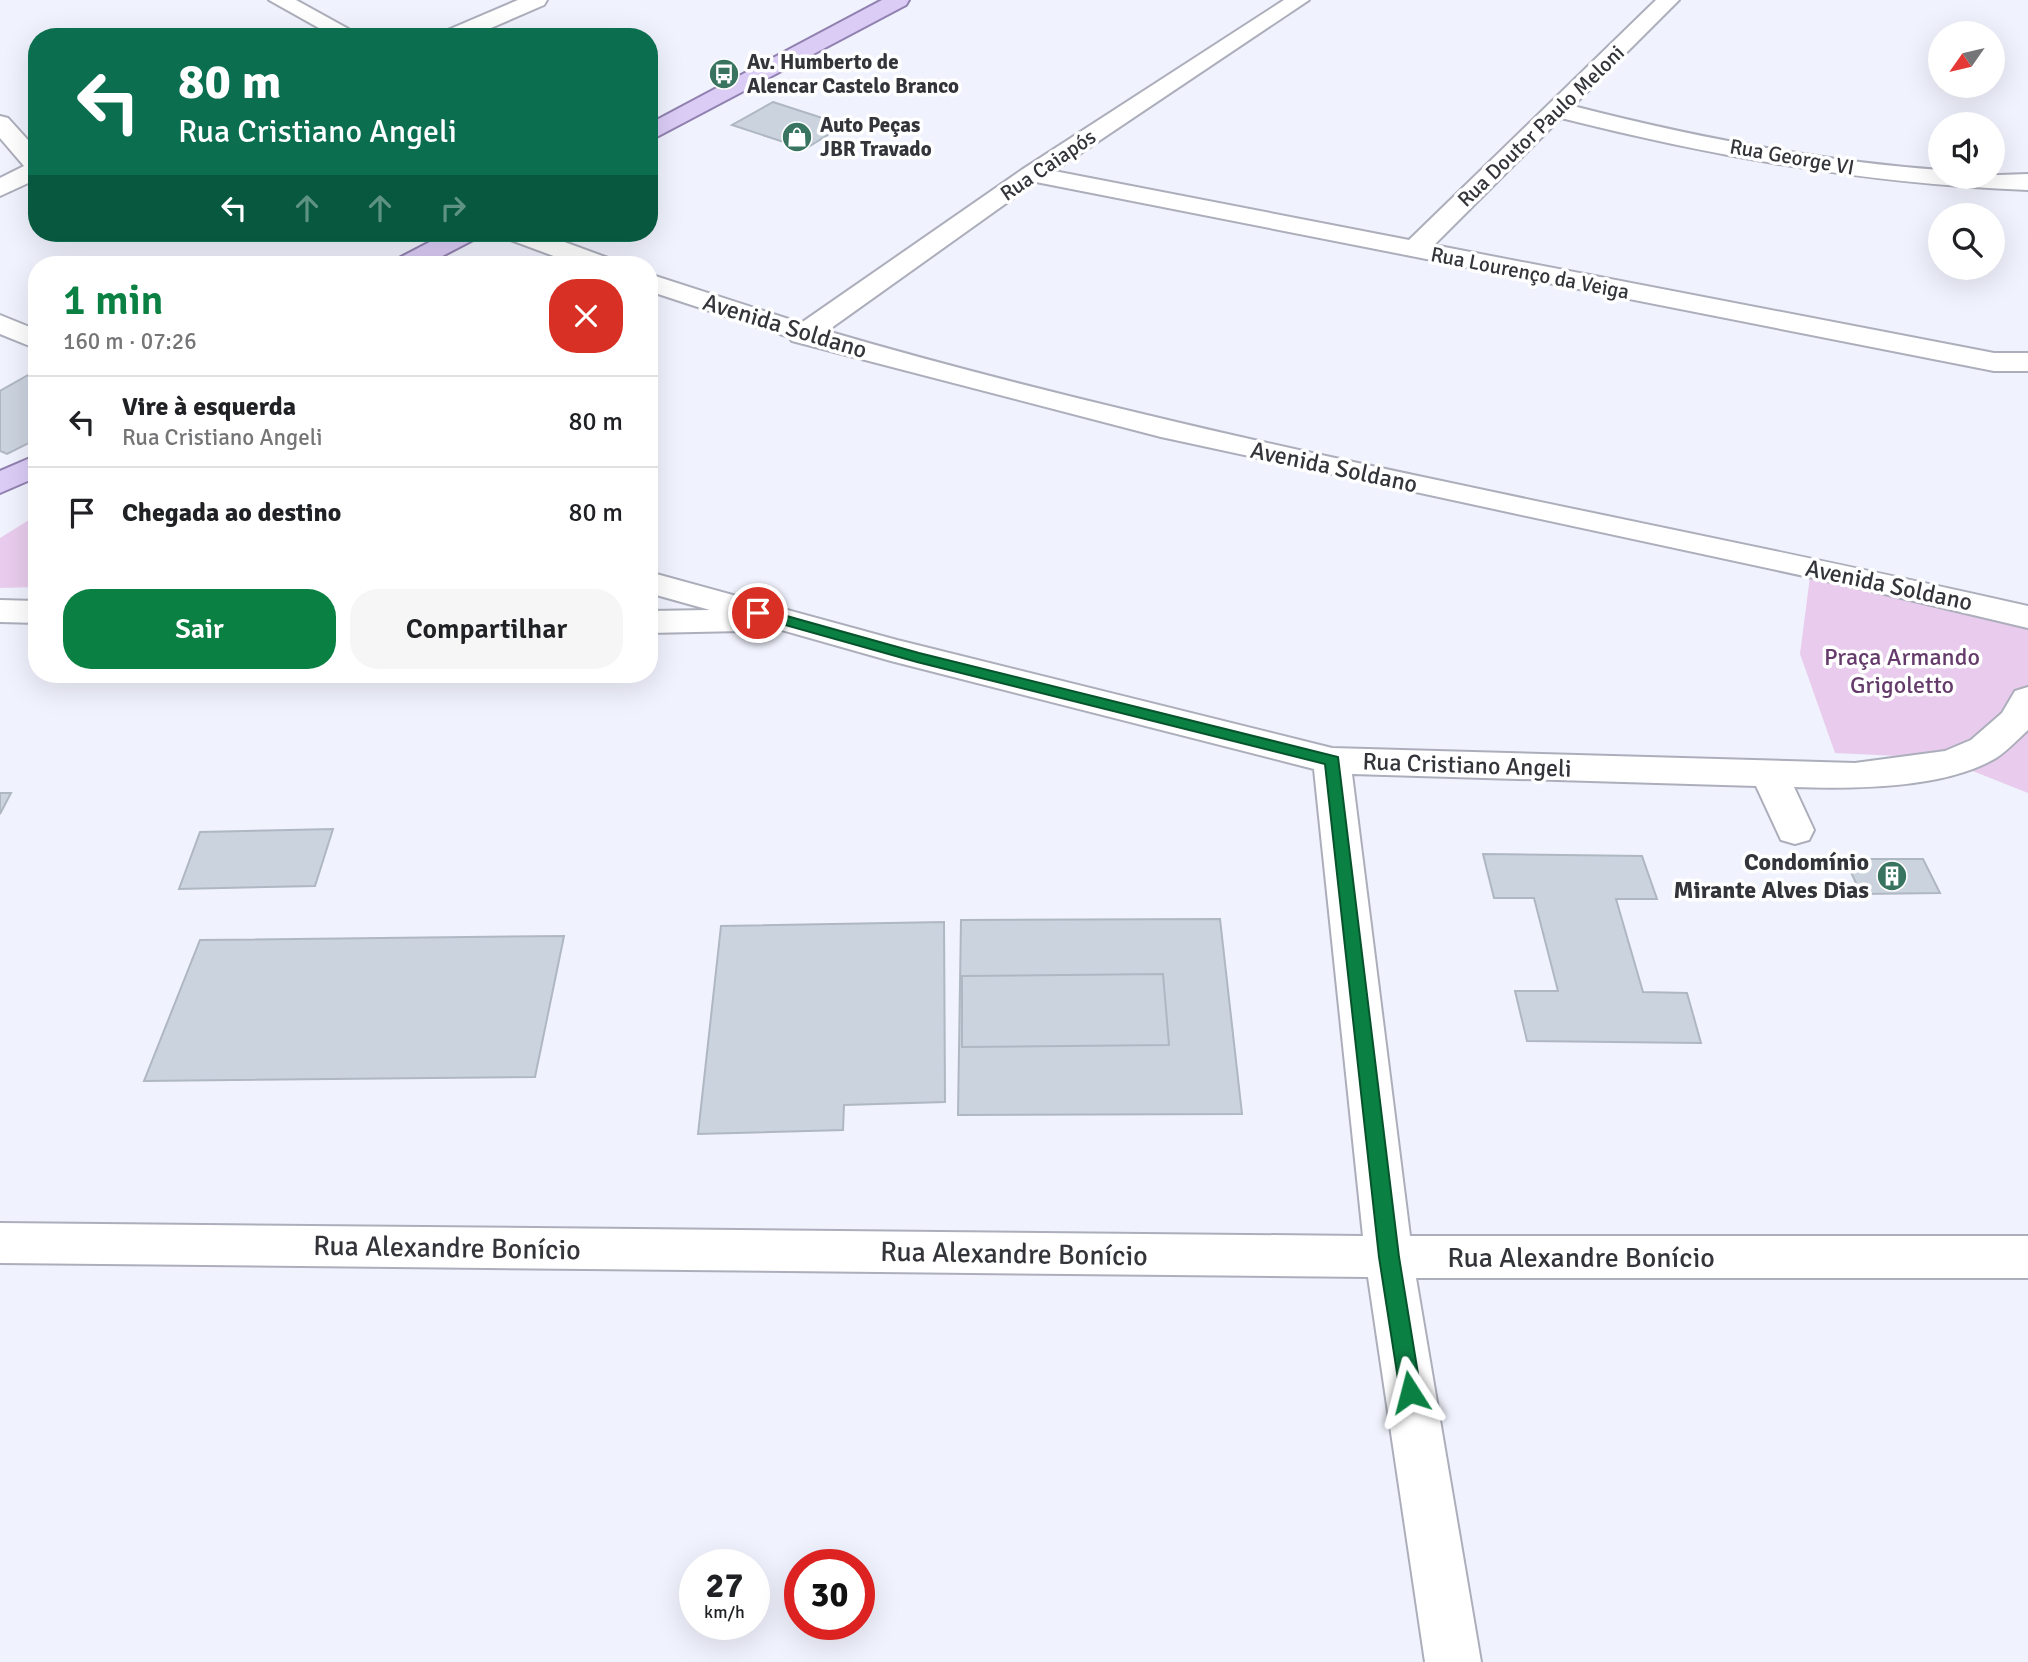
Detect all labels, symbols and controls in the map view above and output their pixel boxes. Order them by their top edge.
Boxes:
north arrow [1928,21,2006,98]
map controls [1928,21,2005,280]
street label: Rua Doutor Paulo Meloni [1452,40,1630,212]
place label: Av. Humberto de Alencar Castelo Branco [747,49,959,99]
text: 80 m [178,52,281,112]
icon: left [63,56,154,147]
bus stop icon: Av. Humberto de Alencar Castelo Branco [707,57,741,91]
text: Rua Cristiano Angeli [178,112,457,151]
place label: Auto Peças JBR Travado [820,112,932,162]
button: sound [1928,112,2005,189]
shop icon: Auto Peças JBR Travado [780,120,814,154]
street label: Rua Caiapós [995,124,1101,206]
street label: Rua George VI [1728,133,1856,181]
icon: left [215,189,253,227]
icon: ahead [288,189,326,227]
icon: ahead [361,189,399,227]
icon: right [434,189,472,227]
button: search [1928,203,2005,280]
street label: Rua Lourenço da Veiga [1429,241,1631,305]
text: 1 min [63,275,164,326]
button: close [549,279,623,353]
street label: Avenida Soldano [699,287,871,365]
text: 160 m · 07:26 [63,327,197,356]
text: Vire à esquerda [122,391,296,423]
icon: left [63,403,101,441]
text: 80 m [568,406,623,438]
text: Rua Cristiano Angeli [122,423,323,452]
street label: Avenida Soldano [1248,435,1420,499]
icon: arrive [63,494,101,532]
text: Chegada ao destino [122,497,341,529]
text: 80 m [568,497,623,529]
street label: Avenida Soldano [1803,553,1975,617]
pin [728,583,788,643]
button: Sair [63,589,336,669]
button: Compartilhar [350,589,623,669]
icon: arrive [739,594,777,632]
park label: Praça Armando Grigoletto [1824,642,1980,700]
street label: Rua Cristiano Angeli [1362,746,1572,784]
place label: Condomínio Mirante Alves Dias [1674,847,1869,905]
building icon: Condomínio Mirante Alves Dias [1875,859,1909,893]
street label: Rua Alexandre Bonício [313,1229,581,1267]
street label: Rua Alexandre Bonício [880,1235,1148,1273]
street label: Rua Alexandre Bonício [1447,1241,1715,1275]
position arrow [1373,1355,1447,1429]
speed limit sign: 30 [784,1549,875,1640]
text: 27 [706,1564,743,1607]
text: km/h [704,1601,745,1623]

